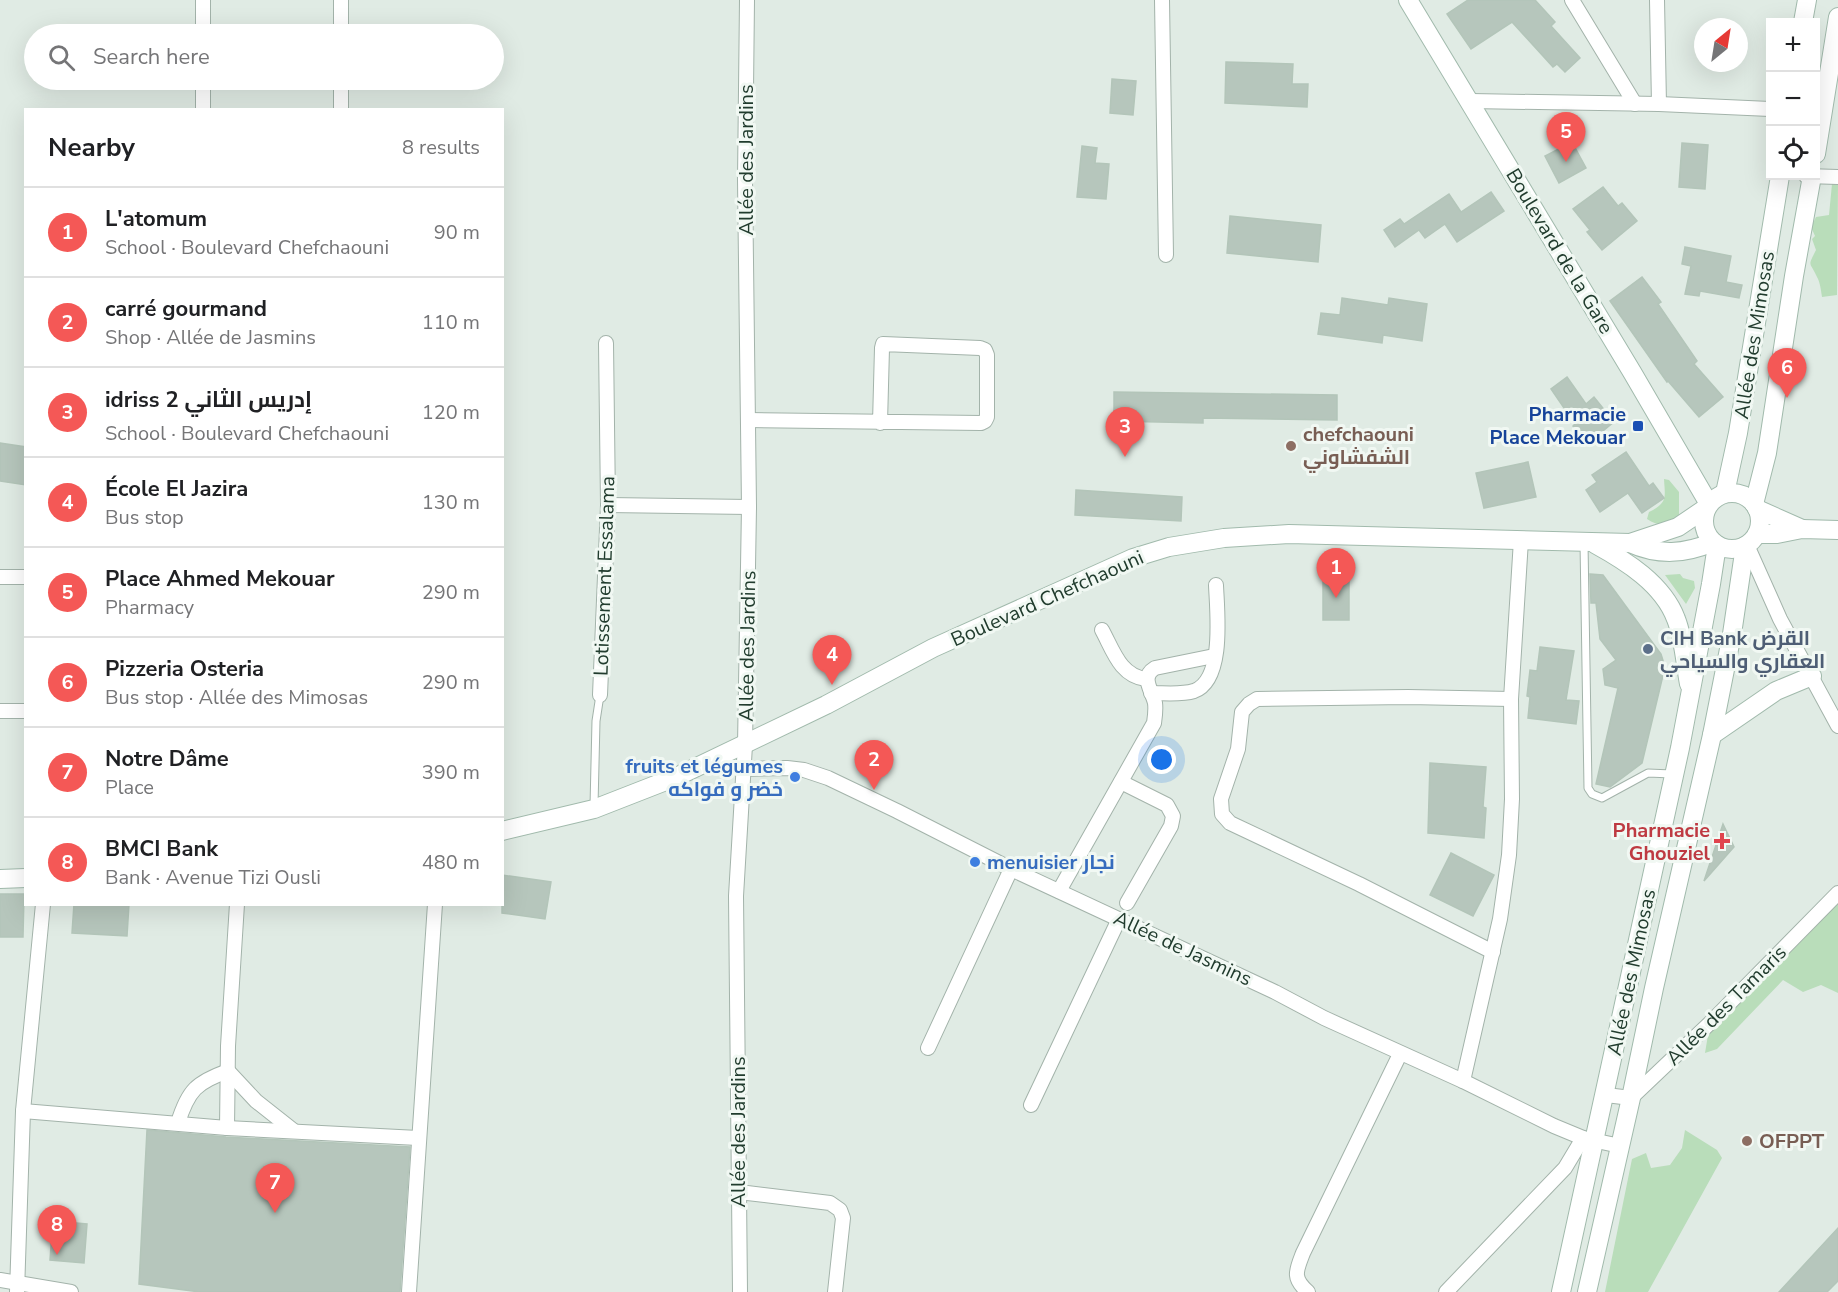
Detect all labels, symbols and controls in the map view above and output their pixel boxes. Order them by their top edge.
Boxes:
north arrow [1694,18,1748,72]
map controls [1766,18,1820,180]
button: + [1766,18,1820,72]
search box [24,24,504,90]
icon: search [45,41,78,74]
text: Search here [93,42,210,72]
button: − [1766,72,1820,126]
street label: Allée des Jardins [733,84,760,236]
pin: 5 [1546,112,1586,162]
button: locate [1766,126,1820,180]
text: Nearby [48,130,135,165]
text: 8 results [402,134,480,161]
street label: Boulevard de la Gare [1499,163,1620,339]
text: L'atomum [105,204,207,234]
text: 1 [62,219,74,246]
text: 90 m [434,219,480,246]
text: School · Boulevard Chefchaouni [105,234,389,261]
street label: Allée des Mimosas [1728,249,1781,421]
text: carré gourmand [105,294,267,324]
text: 2 [62,309,74,336]
text: 110 m [422,309,480,336]
text: Shop · Allée de Jasmins [105,324,316,351]
pin: 6 [1768,348,1806,398]
text: idriss 2 إدريس الثاني [105,385,312,415]
text: 3 [62,399,74,426]
text: 120 m [422,399,480,426]
place label: Pharmacie Place Mekouar [1490,401,1626,451]
pin: 3 [1106,408,1144,457]
marker: Pharmacie Place Mekouar [1631,419,1645,433]
text: School · Boulevard Chefchaouni [105,420,389,447]
place label: chefchaouni الشفشاوني [1303,421,1414,473]
marker: chefchaouni الشفشاوني [1284,439,1298,453]
text: École El Jazira [105,474,248,504]
street label: Lotissement Essalama [588,476,621,677]
text: 4 [62,489,74,516]
text: 130 m [422,489,480,516]
text: Bus stop [105,504,184,531]
street label: Boulevard Chefchaouni [947,544,1148,653]
pin: 1 [1316,548,1356,598]
text: Place Ahmed Mekouar [105,564,335,594]
street label: Allée des Jardins [733,570,762,722]
text: 5 [62,579,74,606]
text: 290 m [422,579,480,606]
text: Pharmacy [105,594,194,621]
place label: CIH Bank القرض العقاري والسياحي [1660,625,1825,677]
pin: 4 [812,636,852,685]
marker: CIH Bank القرض العقاري والسياحي [1641,642,1655,656]
text: Pizzeria Osteria [105,654,264,684]
text: 6 [62,669,74,696]
text: 290 m [422,669,480,696]
text: Bus stop · Allée des Mimosas [105,684,368,711]
pin: 2 [854,740,894,790]
text: Notre Dâme [105,744,229,774]
your location [1147,745,1176,774]
place label: fruits et légumes خضر و فواكه [626,753,783,803]
text: 7 [62,759,74,786]
text: 390 m [422,759,480,786]
marker: fruits et légumes خضر و فواكه [788,770,802,784]
text: Place [105,774,154,801]
place label: Pharmacie Ghouziel [1613,817,1711,867]
text: BMCI Bank [105,834,218,864]
marker: Pharmacie Ghouziel [1715,834,1729,848]
text: 8 [62,849,74,876]
text: 480 m [422,849,480,876]
place label: menuisier نجار [987,849,1115,876]
marker: menuisier نجار [968,855,982,869]
text: Bank · Avenue Tizi Ousli [105,864,321,891]
street label: Allée des Mimosas [1601,886,1662,1058]
street label: Allée de Jasmins [1109,905,1256,992]
street label: Allée des Tamaris [1660,939,1792,1071]
street label: Allée des Jardins [725,1056,752,1208]
place label: OFPPT [1759,1128,1825,1155]
marker: OFPPT [1740,1134,1754,1148]
pin: 7 [256,1164,294,1213]
pin: 8 [38,1206,76,1255]

